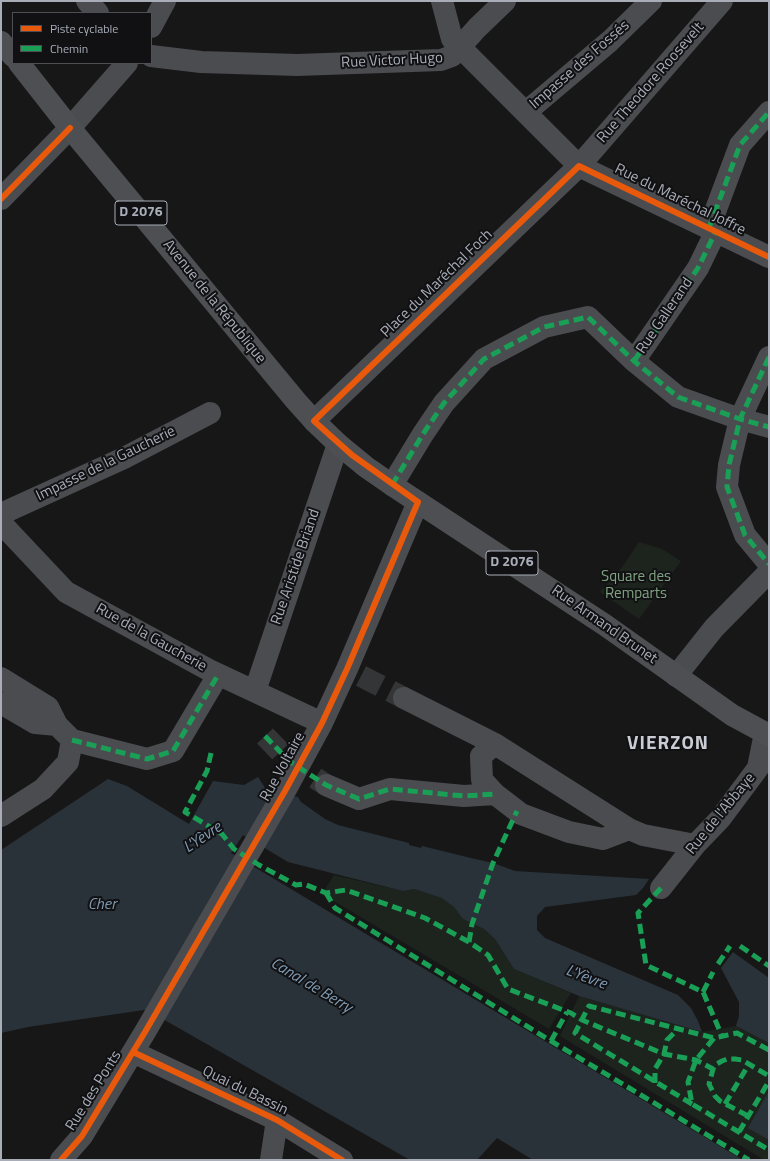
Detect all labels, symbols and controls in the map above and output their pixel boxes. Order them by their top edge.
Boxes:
legend [12,12,152,64]
street label: Impasse des Fossés [526,17,634,113]
text: Piste cyclable [50,19,118,38]
street label: Rue Theodore Roosevelt [594,19,708,147]
text: Chemin [50,39,88,58]
street label: Rue Victor Hugo [341,49,443,73]
street label: Rue du Maréchal Joffre [612,160,748,240]
road number: D 2076 [115,201,167,225]
street label: Place du Maréchal Foch [377,226,497,342]
street label: Avenue de la République [159,237,269,367]
street label: Rue Gallerand [633,274,697,358]
street label: Impasse de la Gaucherie [34,422,178,506]
street label: Rue Aristide Briand [268,507,324,627]
road number: D 2076 [486,551,538,575]
park label: Square des Remparts [601,568,671,603]
street label: Rue Armand Brunet [548,582,660,668]
street label: Rue de la Gaucherie [92,600,210,676]
street label: Rue Voltaire [257,729,309,805]
district label: VIERZON [627,733,709,755]
street label: Rue de l'Abbaye [683,770,759,858]
water label: L'Yèvre [180,818,226,858]
water label: Cher [88,895,116,915]
water label: Canal de Berry [267,954,355,1018]
water label: L'Yèvre [563,961,609,995]
street label: Rue des Ponts [62,1048,126,1134]
street label: Quai du Bassin [199,1062,291,1120]

